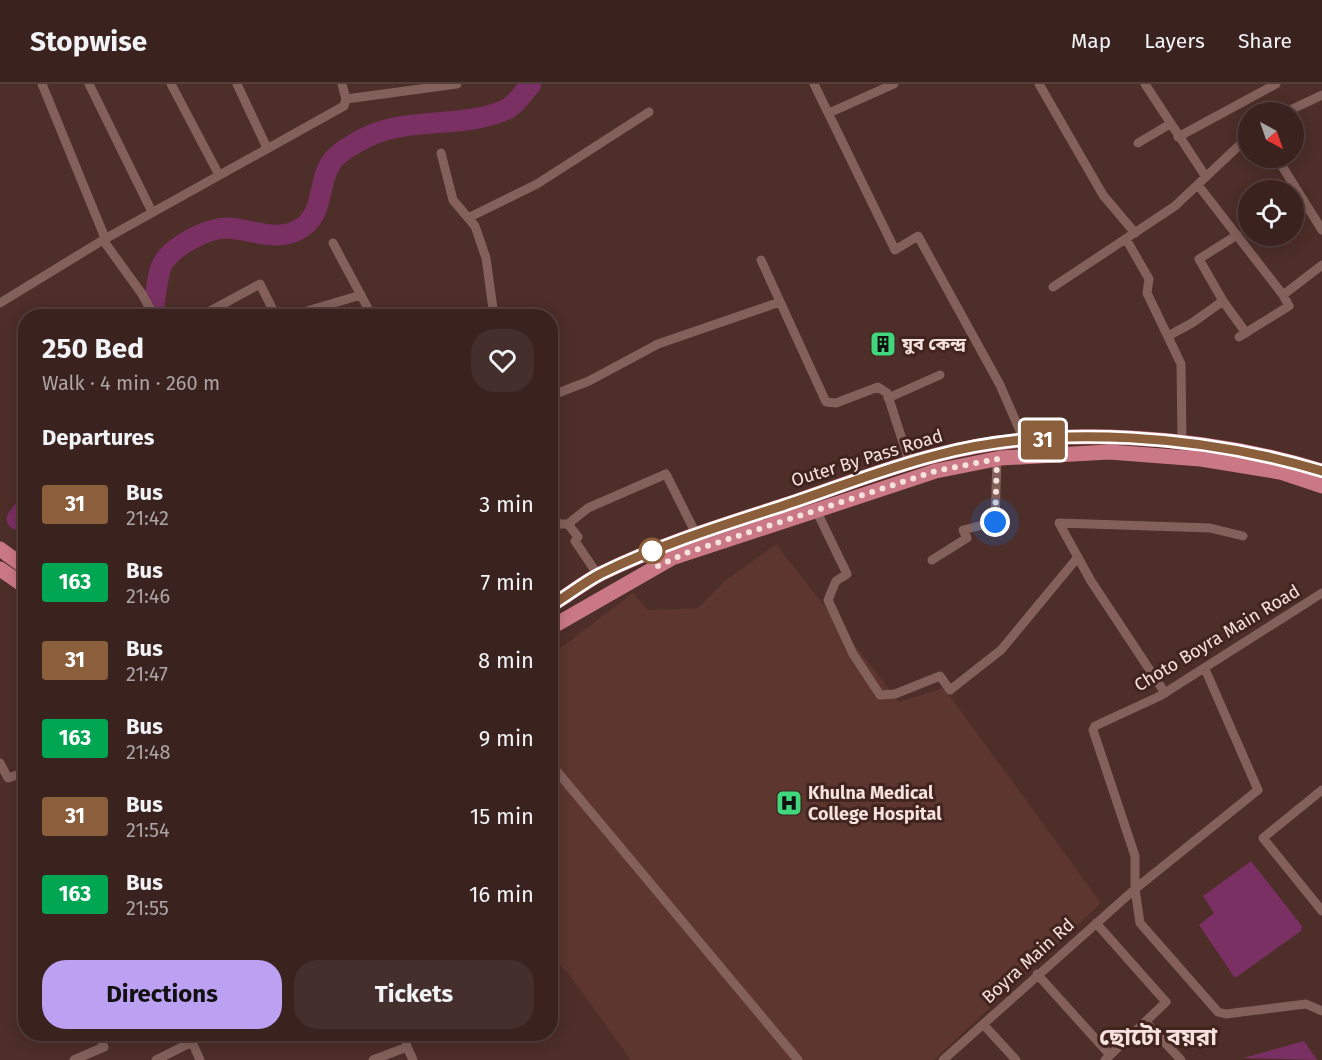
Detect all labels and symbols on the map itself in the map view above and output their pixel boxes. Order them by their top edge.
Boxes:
north arrow [1238,102,1304,168]
building icon: যুব কেন্দ্র [868,329,898,359]
place label: যুব কেন্দ্র [901,333,967,355]
line badge: 31 [1016,420,1070,460]
street label: Outer By Pass Road [789,424,945,492]
your location [980,507,1010,537]
unlabelled marker [639,538,665,564]
street label: Choto Boyra Main Road [1130,580,1304,696]
place label: Khulna Medical College Hospital [808,782,942,825]
hospital icon: Khulna Medical College Hospital [774,788,804,818]
street label: Boyra Main Rd [977,914,1079,1008]
district label: ছোটো বয়রা [1099,1023,1218,1051]

